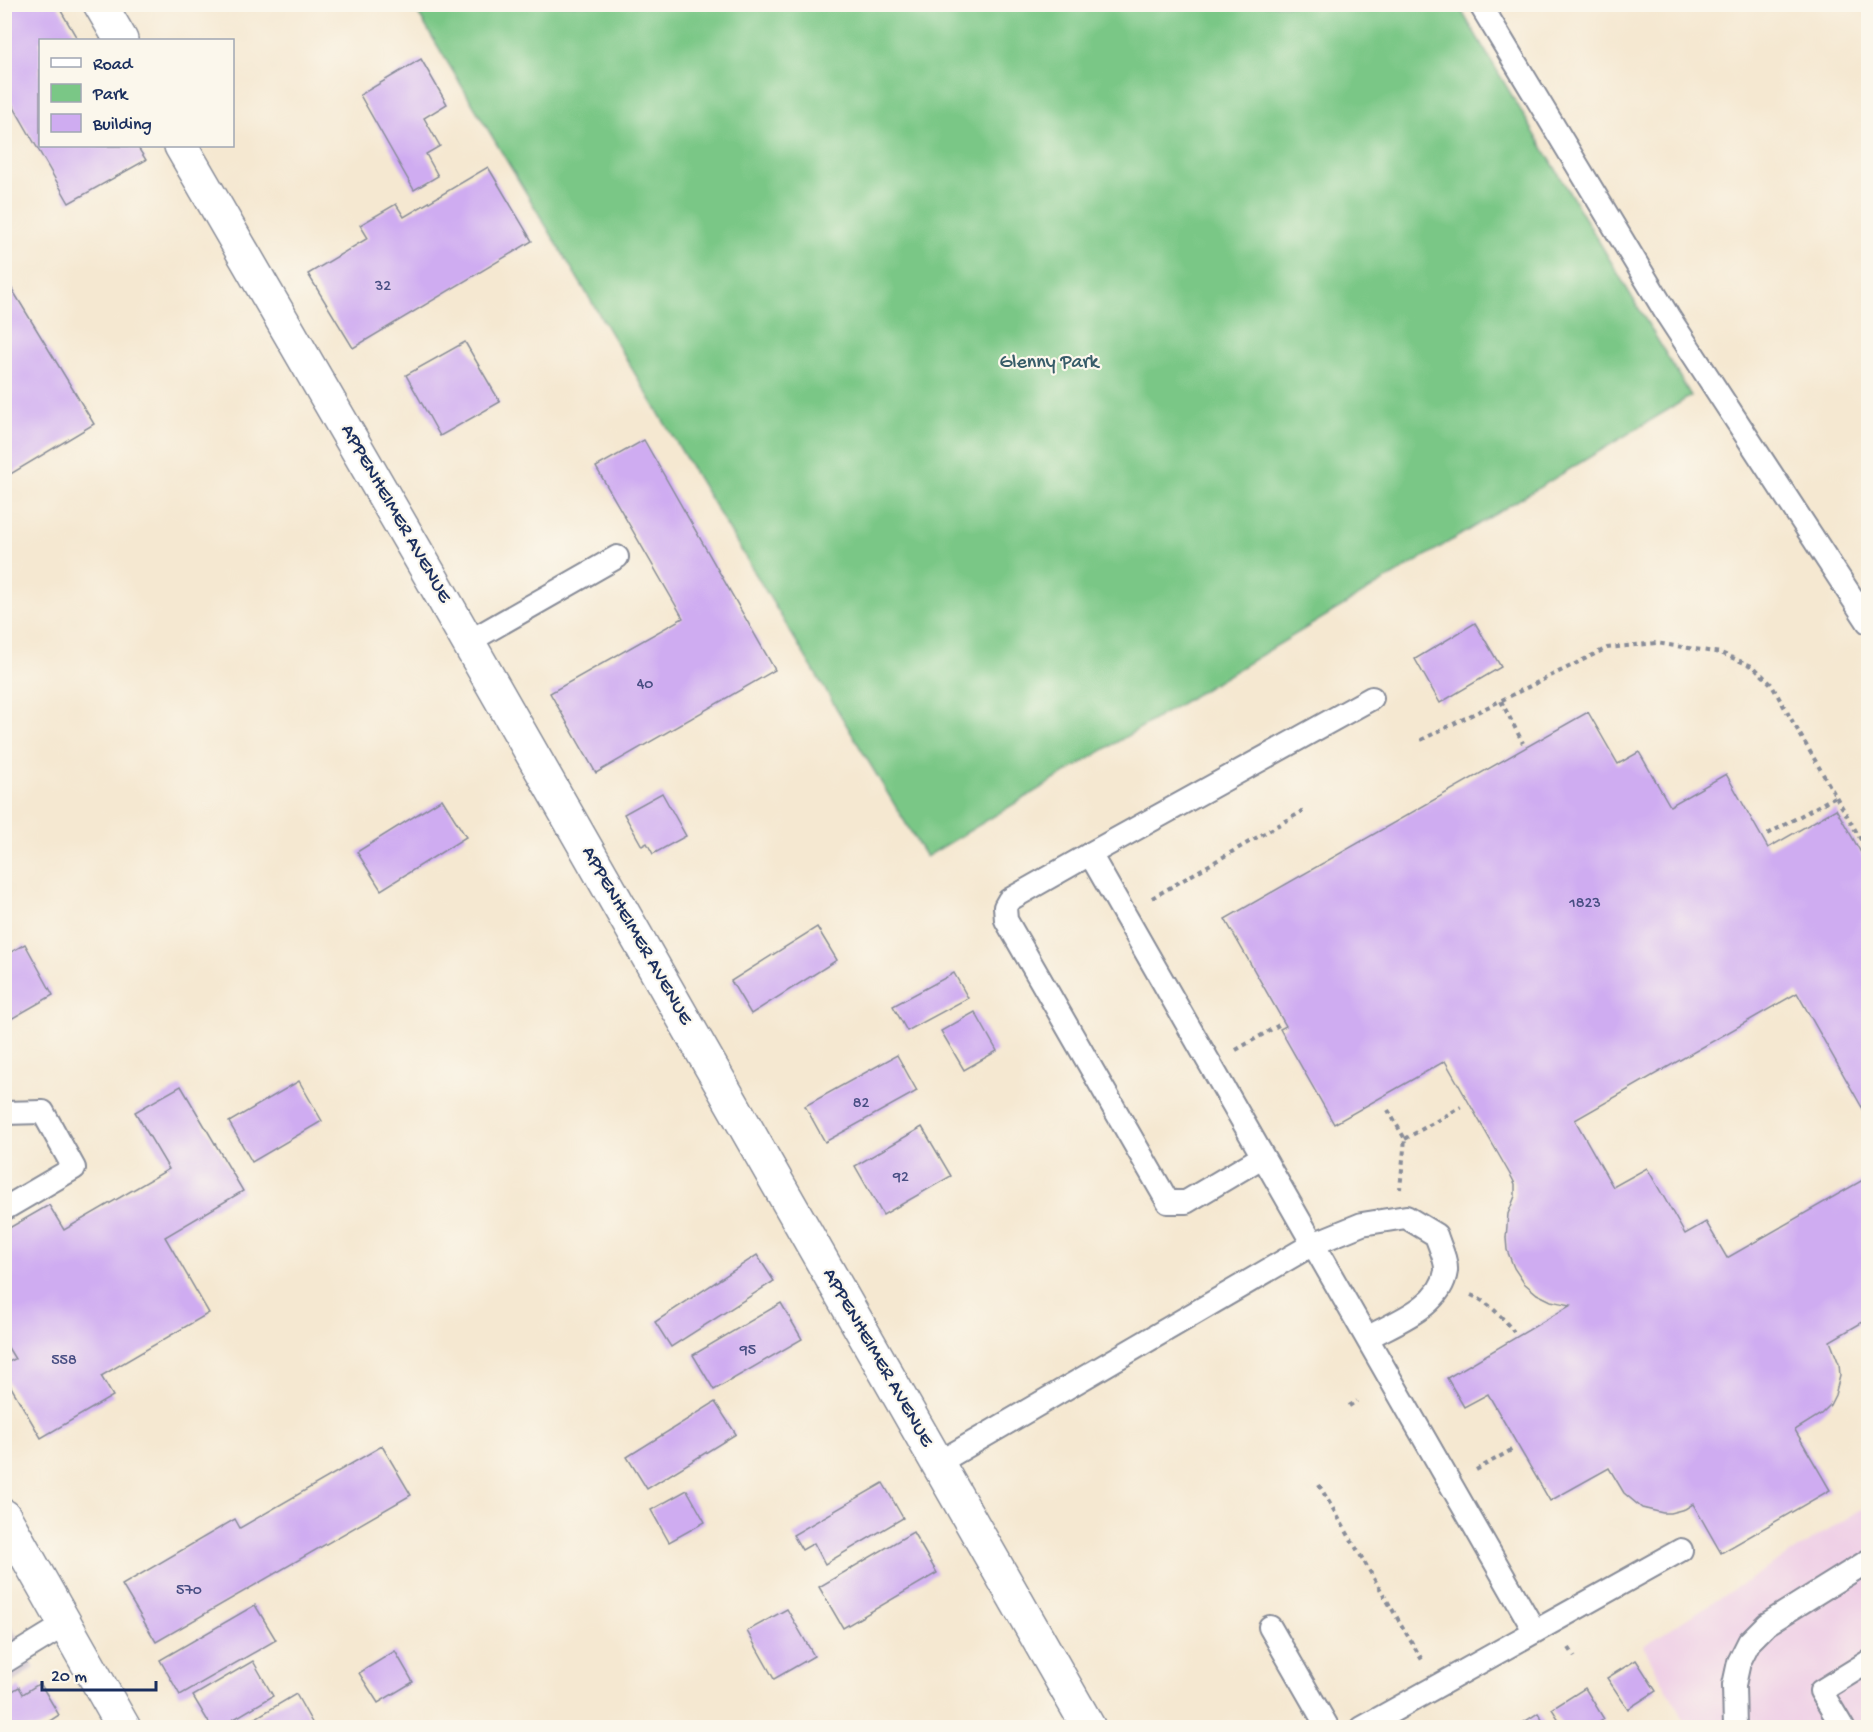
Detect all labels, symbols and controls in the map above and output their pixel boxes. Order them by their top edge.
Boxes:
legend [39,39,234,147]
text: Road [93,55,134,76]
text: Park [92,85,129,106]
text: Building [92,115,152,136]
house number: 32 [374,278,391,297]
park label: Glenny Park [999,352,1101,375]
street label: APPENHEIMER AVENUE [335,421,456,609]
house number: 40 [637,676,653,695]
street label: APPENHEIMER AVENUE [576,843,697,1031]
house number: 1823 [1568,895,1601,914]
house number: 82 [853,1095,869,1114]
house number: 92 [892,1169,909,1188]
street label: APPENHEIMER AVENUE [817,1265,938,1453]
house number: 95 [739,1342,756,1361]
house number: 558 [51,1352,77,1371]
house number: 570 [176,1582,202,1601]
scale bar [42,1654,156,1692]
text: 20 m [51,1667,87,1688]

